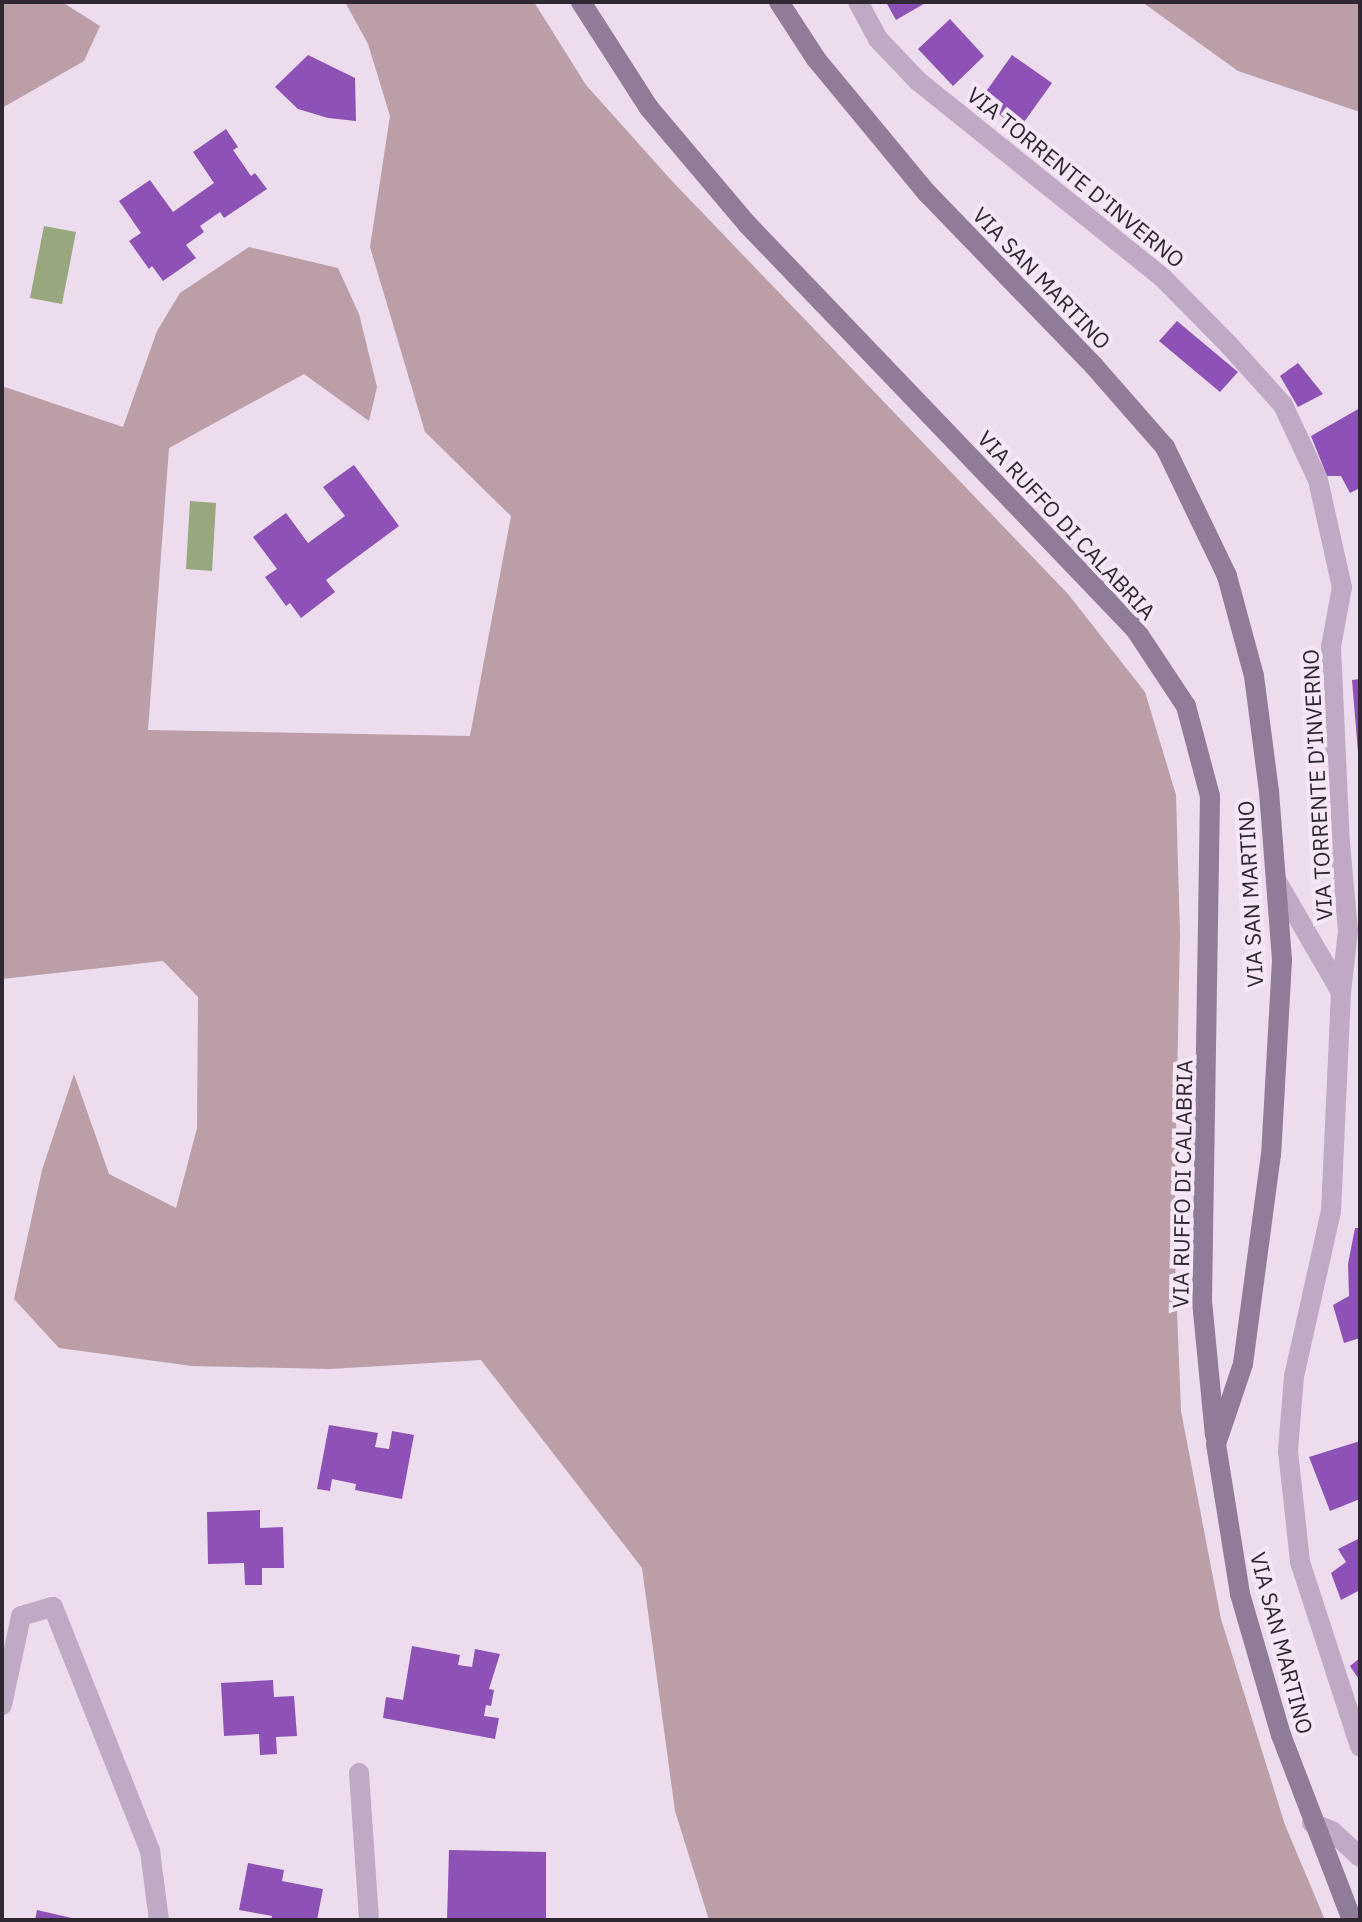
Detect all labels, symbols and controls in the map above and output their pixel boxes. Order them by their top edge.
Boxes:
street label: VIA TORRENTE D'INVERNO [962,81,1190,273]
street label: VIA SAN MARTINO [968,202,1116,354]
street label: VIA RUFFO DI CALABRIA [973,425,1161,625]
street label: VIA TORRENTE D'INVERNO [1297,648,1337,922]
street label: VIA SAN MARTINO [1232,800,1268,988]
street label: VIA RUFFO DI CALABRIA [1167,1059,1197,1309]
street label: VIA SAN MARTINO [1245,1549,1319,1737]

